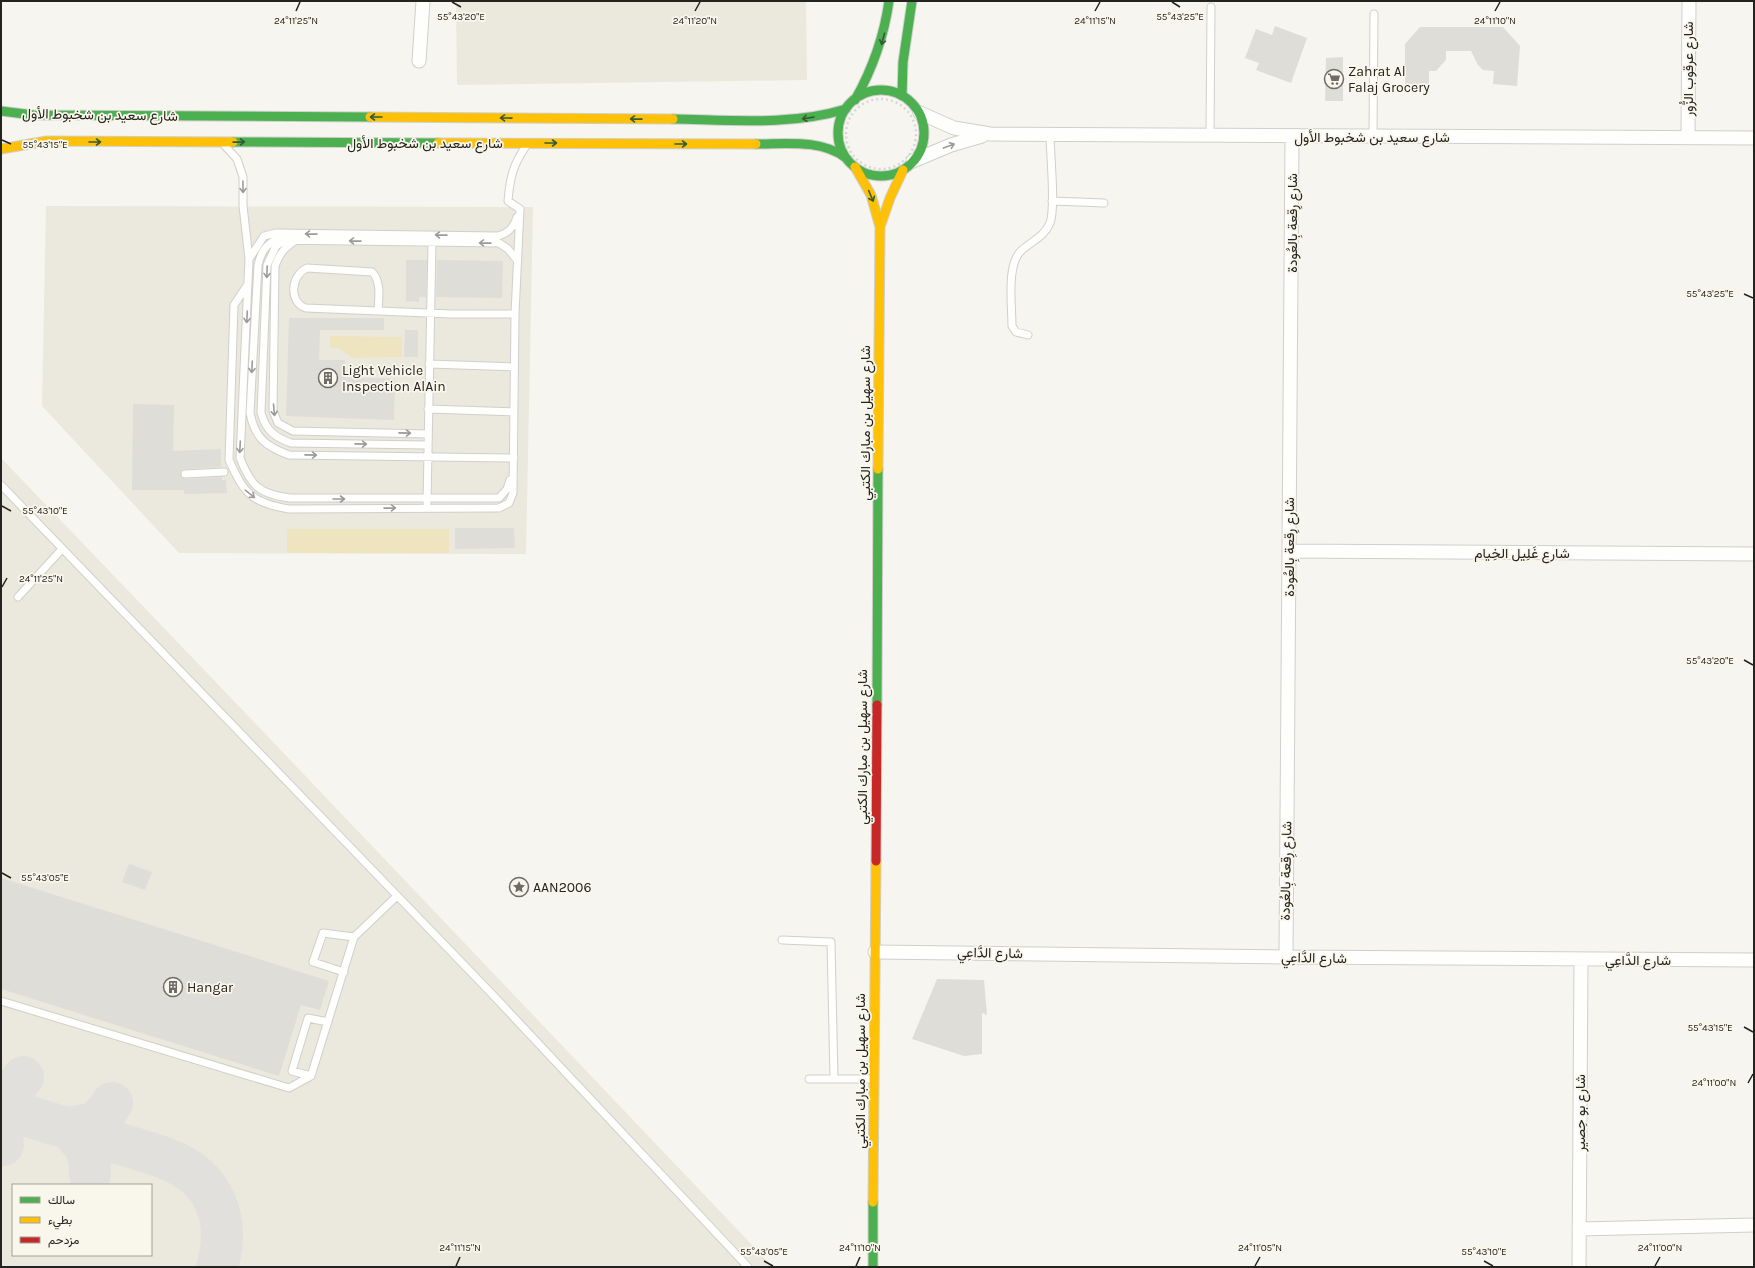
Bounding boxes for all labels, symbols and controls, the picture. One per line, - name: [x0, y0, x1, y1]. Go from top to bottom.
- text: 55°43'20"E: [437, 11, 485, 23]
- text: 55°43'25"E: [1156, 11, 1204, 23]
- text: 24°11'25"N: [274, 15, 318, 27]
- text: 24°11'20"N: [673, 15, 717, 27]
- text: 24°11'15"N: [1074, 15, 1116, 27]
- text: 24°11'10"N: [1474, 15, 1516, 27]
- street label: شارع عرقوب الزُّور: [1679, 22, 1699, 117]
- one-way arrow: [879, 33, 886, 46]
- place label: Zahrat Al Falaj Grocery: [1348, 63, 1430, 96]
- supermarket icon: Zahrat Al Falaj Grocery: [1323, 68, 1345, 90]
- street label: شارع سعيد بن شخبوط الأول: [22, 105, 178, 127]
- one-way arrow: [370, 113, 383, 121]
- one-way arrow: [500, 114, 513, 121]
- one-way arrow: [802, 114, 815, 122]
- one-way arrow: [630, 115, 643, 123]
- street label: شارع سعيد بن شخبوط الأول: [1294, 129, 1450, 148]
- street label: شارع سعيد بن شخبوط الأول: [347, 135, 503, 154]
- one-way arrow: [88, 138, 101, 146]
- one-way arrow: [232, 138, 245, 146]
- text: 55°43'15"E: [22, 139, 68, 151]
- one-way arrow: [544, 139, 557, 147]
- one-way arrow: [674, 140, 687, 148]
- one-way arrow: [943, 142, 956, 149]
- street label: شارع رِقعة بِالعُودة: [1284, 173, 1303, 273]
- one-way arrow: [239, 180, 247, 193]
- one-way arrow: [868, 189, 875, 201]
- one-way arrow: [305, 230, 318, 237]
- one-way arrow: [435, 231, 448, 239]
- one-way arrow: [349, 237, 362, 245]
- one-way arrow: [479, 239, 492, 247]
- one-way arrow: [263, 265, 270, 278]
- text: 55°43'25"E: [1686, 288, 1734, 300]
- one-way arrow: [243, 310, 250, 323]
- street label: شارع سهيل بن مبارك الكتبي: [857, 345, 877, 501]
- one-way arrow: [249, 360, 256, 373]
- place label: Light Vehicle Inspection AlAin: [342, 362, 446, 395]
- building icon: Light Vehicle Inspection AlAin: [317, 367, 339, 389]
- one-way arrow: [270, 403, 277, 416]
- one-way arrow: [398, 430, 411, 437]
- one-way arrow: [237, 440, 244, 453]
- one-way arrow: [354, 440, 367, 448]
- one-way arrow: [304, 451, 317, 459]
- one-way arrow: [245, 490, 255, 499]
- one-way arrow: [332, 495, 345, 503]
- street label: شارع رِقعة بِالعُودة: [1281, 497, 1300, 597]
- one-way arrow: [383, 504, 396, 512]
- text: 55°43'10"E: [22, 505, 68, 517]
- street label: شارع غَلِيل الخِيام: [1474, 545, 1570, 564]
- text: 24°11'25"N: [19, 573, 63, 585]
- text: 55°43'20"E: [1686, 655, 1734, 667]
- street label: شارع سهيل بن مبارك الكتبي: [854, 669, 874, 825]
- street label: شارع رِقعة بِالعُودة: [1277, 821, 1298, 921]
- text: 55°43'05"E: [21, 872, 69, 884]
- place icon: AAN2006: [508, 876, 530, 898]
- place label: AAN2006: [533, 879, 591, 896]
- street label: شارع الدَّاعِي: [957, 944, 1023, 965]
- street label: شارع الدَّاعِي: [1281, 949, 1347, 970]
- street label: شارع الدَّاعِي: [1605, 951, 1671, 972]
- building icon: Hangar: [162, 976, 184, 998]
- place label: Hangar: [187, 979, 234, 996]
- street label: شارع سهيل بن مبارك الكتبي: [852, 993, 872, 1149]
- text: 55°43'15"E: [1687, 1022, 1733, 1034]
- street label: شارع بو حِصير: [1572, 1074, 1591, 1153]
- text: 24°11'00"N: [1692, 1077, 1736, 1089]
- legend: [12, 1184, 152, 1256]
- text: سالك: [48, 1193, 75, 1207]
- text: بطيء: [48, 1213, 72, 1230]
- text: مزدحم: [48, 1233, 79, 1248]
- text: 24°11'15"N: [439, 1242, 481, 1254]
- text: 24°11'10"N: [839, 1242, 881, 1254]
- text: 24°11'05"N: [1238, 1242, 1282, 1254]
- text: 24°11'00"N: [1638, 1242, 1682, 1254]
- text: 55°43'05"E: [740, 1246, 788, 1258]
- text: 55°43'10"E: [1461, 1246, 1507, 1258]

